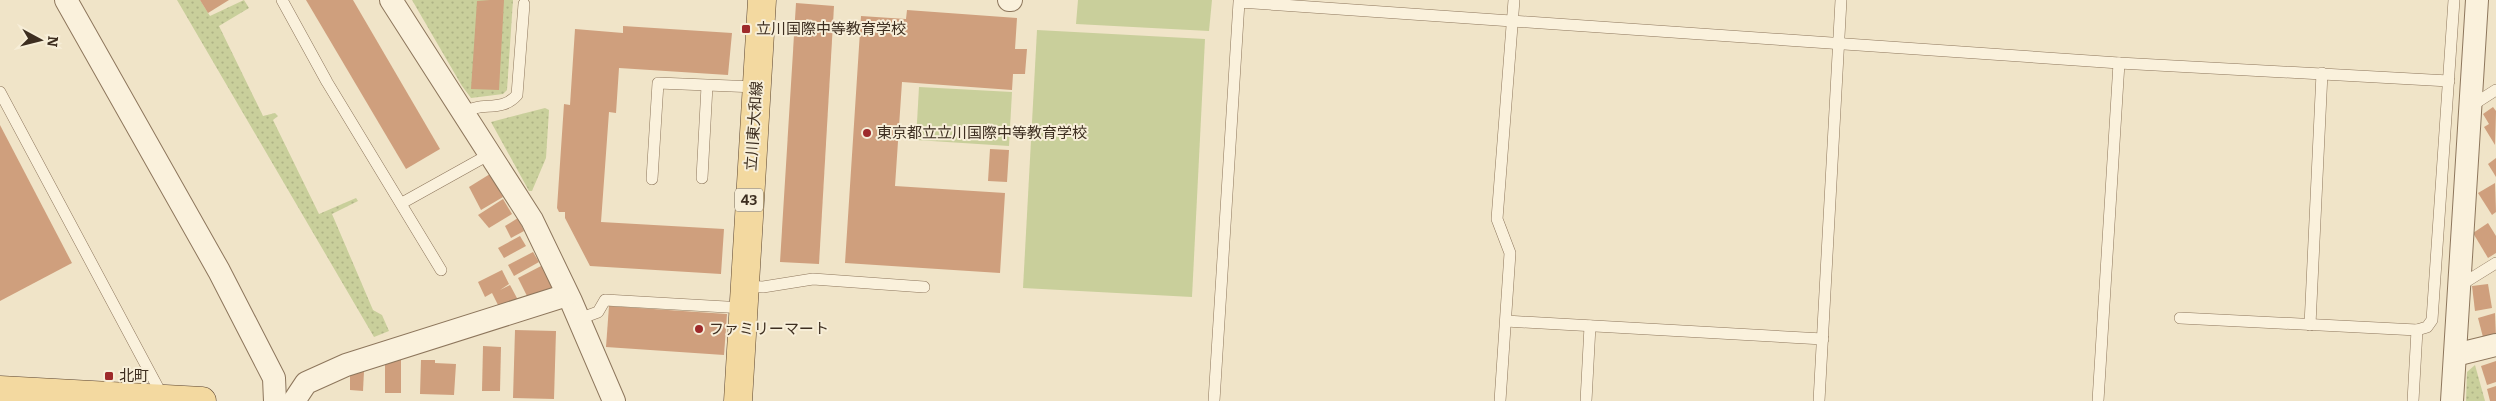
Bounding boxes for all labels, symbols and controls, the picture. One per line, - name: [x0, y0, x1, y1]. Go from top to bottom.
- north arrow: [15, 15, 65, 65]
- place label: 立川国際中等教育学校: [756, 20, 906, 38]
- marker: 立川国際中等教育学校: [740, 23, 752, 35]
- text: N: [43, 35, 62, 48]
- street label: 立川東大和線: [742, 80, 766, 172]
- place label: 東京都立立川国際中等教育学校: [877, 124, 1087, 142]
- marker: 東京都立立川国際中等教育学校: [861, 127, 873, 139]
- road number: 43: [735, 188, 763, 212]
- place label: ファミリーマート: [709, 320, 829, 338]
- marker: ファミリーマート: [693, 323, 705, 335]
- place label: 北町: [119, 367, 149, 385]
- marker: 北町: [103, 370, 115, 382]

